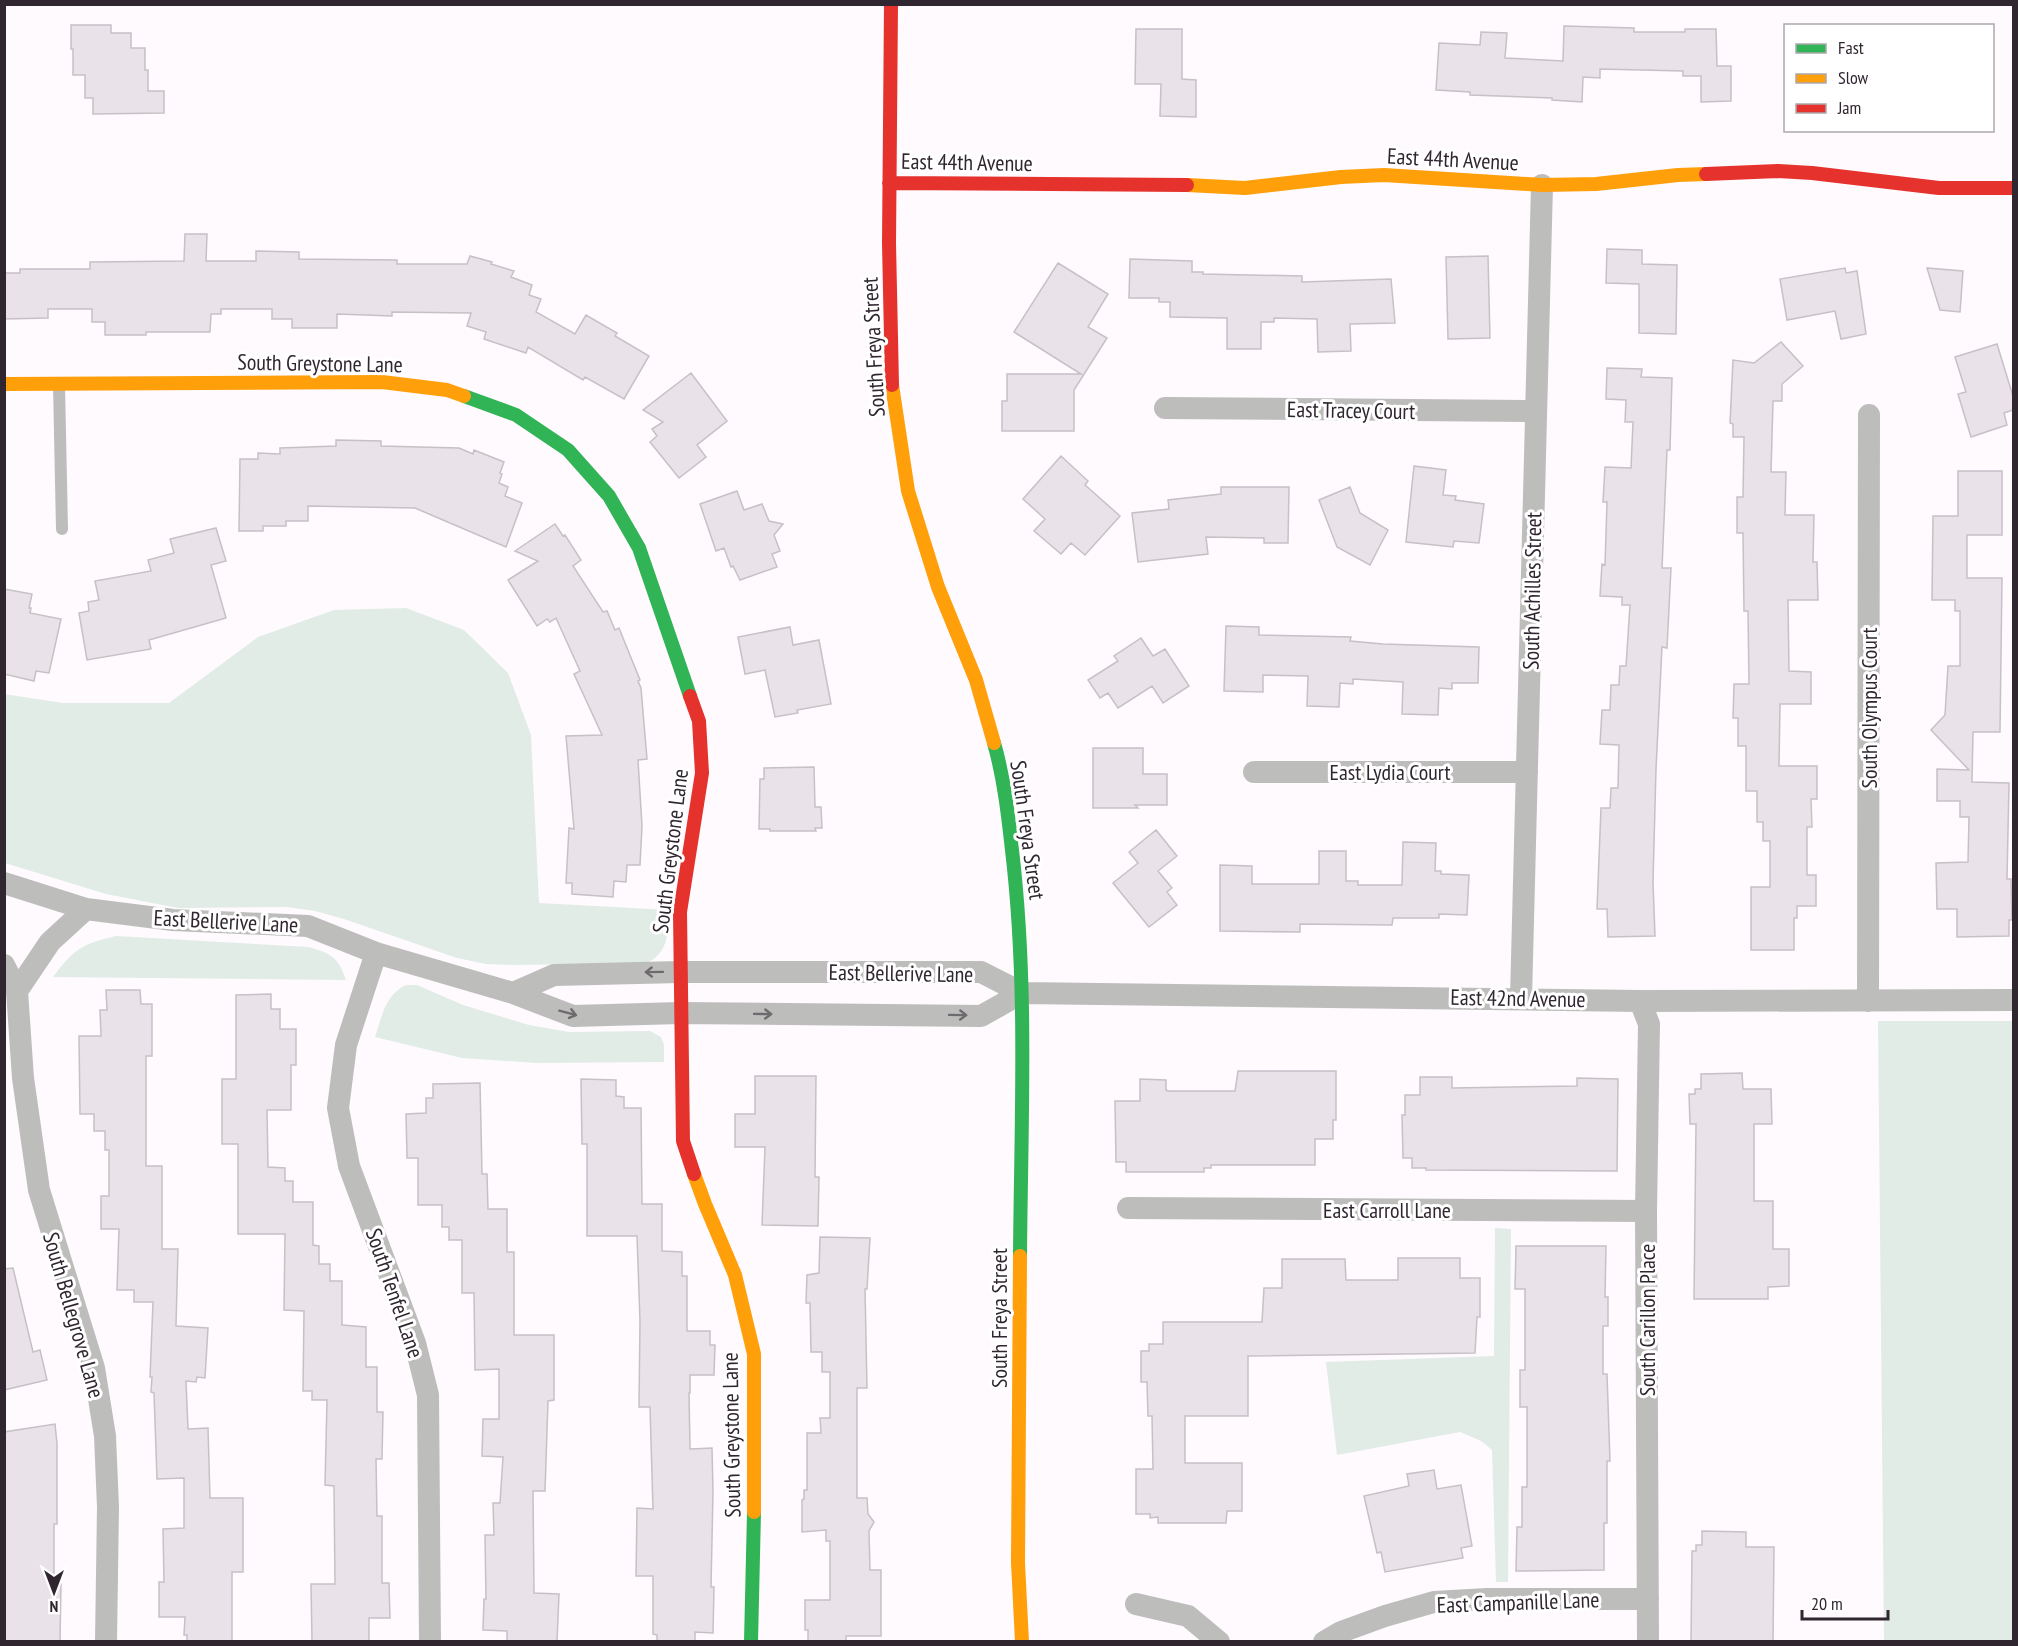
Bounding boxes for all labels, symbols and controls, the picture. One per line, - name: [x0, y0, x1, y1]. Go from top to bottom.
- legend: [1784, 24, 1994, 132]
- text: Fast: [1838, 36, 1864, 59]
- text: Slow: [1838, 66, 1869, 89]
- text: Jam: [1837, 96, 1861, 119]
- street label: East 44th Avenue: [1387, 142, 1519, 176]
- street label: East 44th Avenue: [901, 147, 1033, 177]
- street label: South Freya Street: [855, 276, 891, 418]
- street label: South Greystone Lane: [237, 348, 403, 378]
- street label: East Tracey Court: [1287, 395, 1415, 425]
- street label: South Achilles Street: [1517, 512, 1547, 670]
- street label: South Olympus Court: [1855, 628, 1883, 789]
- street label: East Lydia Court: [1330, 758, 1450, 786]
- street label: South Freya Street: [1004, 759, 1052, 901]
- street label: South Greystone Lane: [646, 767, 694, 935]
- street label: East Bellerive Lane: [153, 903, 299, 939]
- street label: East Bellerive Lane: [828, 958, 974, 988]
- one-way arrow: [644, 967, 664, 978]
- street label: East 42nd Avenue: [1450, 983, 1586, 1013]
- one-way arrow: [558, 1008, 577, 1019]
- one-way arrow: [752, 1008, 772, 1020]
- one-way arrow: [947, 1010, 967, 1021]
- street label: East Carroll Lane: [1323, 1196, 1451, 1224]
- street label: South Tenfel Lane: [360, 1224, 430, 1362]
- street label: South Bellegrove Lane: [37, 1229, 111, 1401]
- street label: South Carillon Place: [1633, 1244, 1661, 1396]
- street label: South Freya Street: [985, 1248, 1013, 1388]
- street label: South Greystone Lane: [716, 1352, 746, 1518]
- north arrow: [24, 1562, 84, 1622]
- scale bar: [1802, 1583, 1888, 1621]
- street label: East Campanille Lane: [1436, 1585, 1600, 1619]
- text: 20 m: [1811, 1592, 1843, 1615]
- text: N: [50, 1597, 58, 1617]

